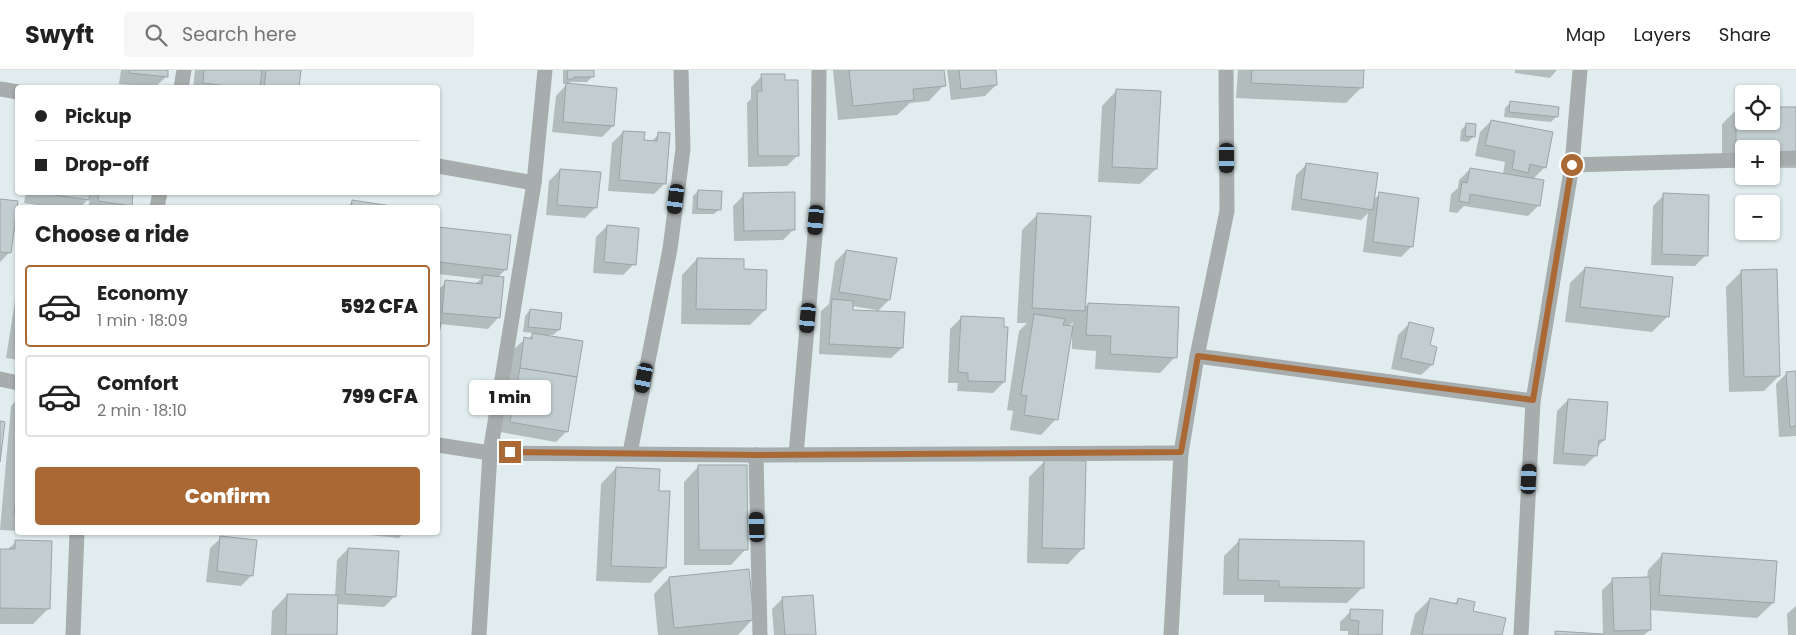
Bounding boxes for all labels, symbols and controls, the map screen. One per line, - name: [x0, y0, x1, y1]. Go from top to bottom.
- search box: [124, 12, 474, 57]
- text: Swyft: [25, 18, 94, 51]
- icon: search: [142, 21, 170, 49]
- text: Search here: [182, 21, 297, 48]
- text: Map: [1566, 22, 1606, 47]
- text: Layers: [1634, 22, 1691, 47]
- text: Share: [1719, 22, 1771, 47]
- map controls: [1735, 85, 1780, 240]
- button: locate: [1735, 85, 1780, 130]
- text: Pickup: [65, 103, 131, 130]
- button: +: [1735, 140, 1780, 185]
- car: [1219, 143, 1234, 173]
- text: Drop-off: [65, 151, 149, 178]
- route start: [1561, 154, 1583, 176]
- car: [666, 183, 685, 215]
- button: −: [1735, 195, 1780, 240]
- car: [807, 204, 824, 236]
- text: Choose a ride: [35, 219, 189, 250]
- text: Economy: [97, 280, 188, 307]
- icon: car: [37, 284, 82, 329]
- text: 592 CFA: [340, 293, 418, 320]
- car: [799, 302, 816, 334]
- text: 1 min · 18:09: [97, 309, 188, 332]
- car: [633, 362, 654, 394]
- text: Comfort: [97, 370, 179, 397]
- icon: car: [37, 374, 82, 419]
- callout: 1 min: [469, 380, 551, 414]
- text: 799 CFA: [342, 383, 418, 410]
- text: 1 min: [489, 386, 531, 409]
- text: 2 min · 18:10: [97, 399, 187, 422]
- route end: [499, 441, 521, 463]
- car: [1520, 464, 1537, 494]
- button: Confirm: [35, 467, 420, 525]
- car: [748, 512, 765, 542]

